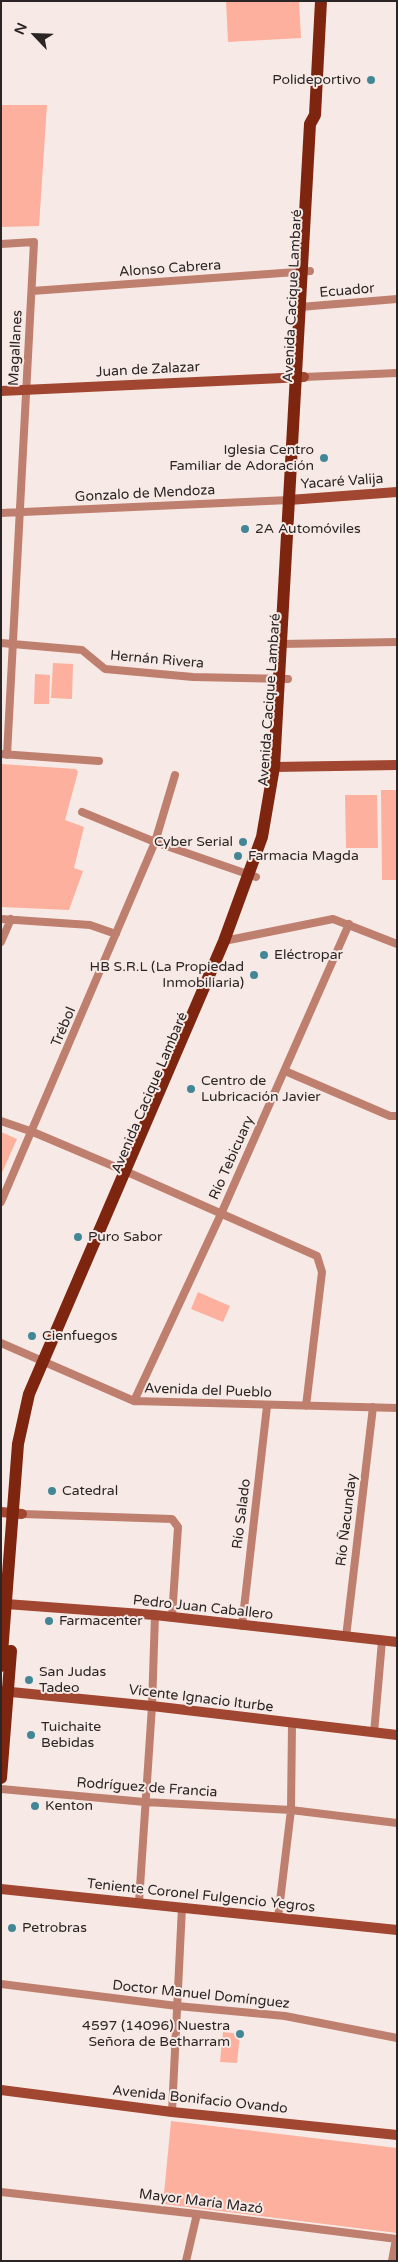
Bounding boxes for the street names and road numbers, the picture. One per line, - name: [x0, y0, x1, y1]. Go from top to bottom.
- street label: Avenida Cacique Lambaré: [280, 209, 306, 383]
- street label: Alonso Cabrera: [118, 257, 222, 281]
- street label: Ecuador: [319, 280, 375, 302]
- street label: Magallanes: [6, 310, 26, 386]
- street label: Juan de Zalazar: [96, 359, 200, 381]
- street label: Yacaré Valija: [300, 471, 384, 493]
- street label: Gonzalo de Mendoza: [74, 482, 216, 506]
- street label: Avenida Cacique Lambaré: [256, 613, 284, 787]
- street label: Hernán Rivera: [109, 648, 205, 672]
- street label: Trébol: [48, 1005, 80, 1049]
- street label: Avenida Cacique Lambaré: [108, 1010, 192, 1176]
- street label: Río Tebicuary: [206, 1113, 258, 1203]
- street label: Avenida del Pueblo: [144, 1380, 272, 1402]
- street label: Río Ñacunday: [333, 1473, 361, 1567]
- street label: Río Salado: [229, 1478, 255, 1550]
- street label: Pedro Juan Caballero: [132, 1592, 274, 1624]
- street label: Vicente Ignacio Iturbe: [128, 1682, 274, 1716]
- street label: Rodríguez de Francia: [76, 1775, 218, 1801]
- street label: Teniente Coronel Fulgencio Yegros: [86, 1876, 316, 1916]
- street label: Doctor Manuel Domínguez: [111, 1977, 291, 2013]
- street label: Avenida Bonifacio Ovando: [111, 2082, 289, 2118]
- street label: Mayor María Mazó: [138, 2186, 264, 2218]

